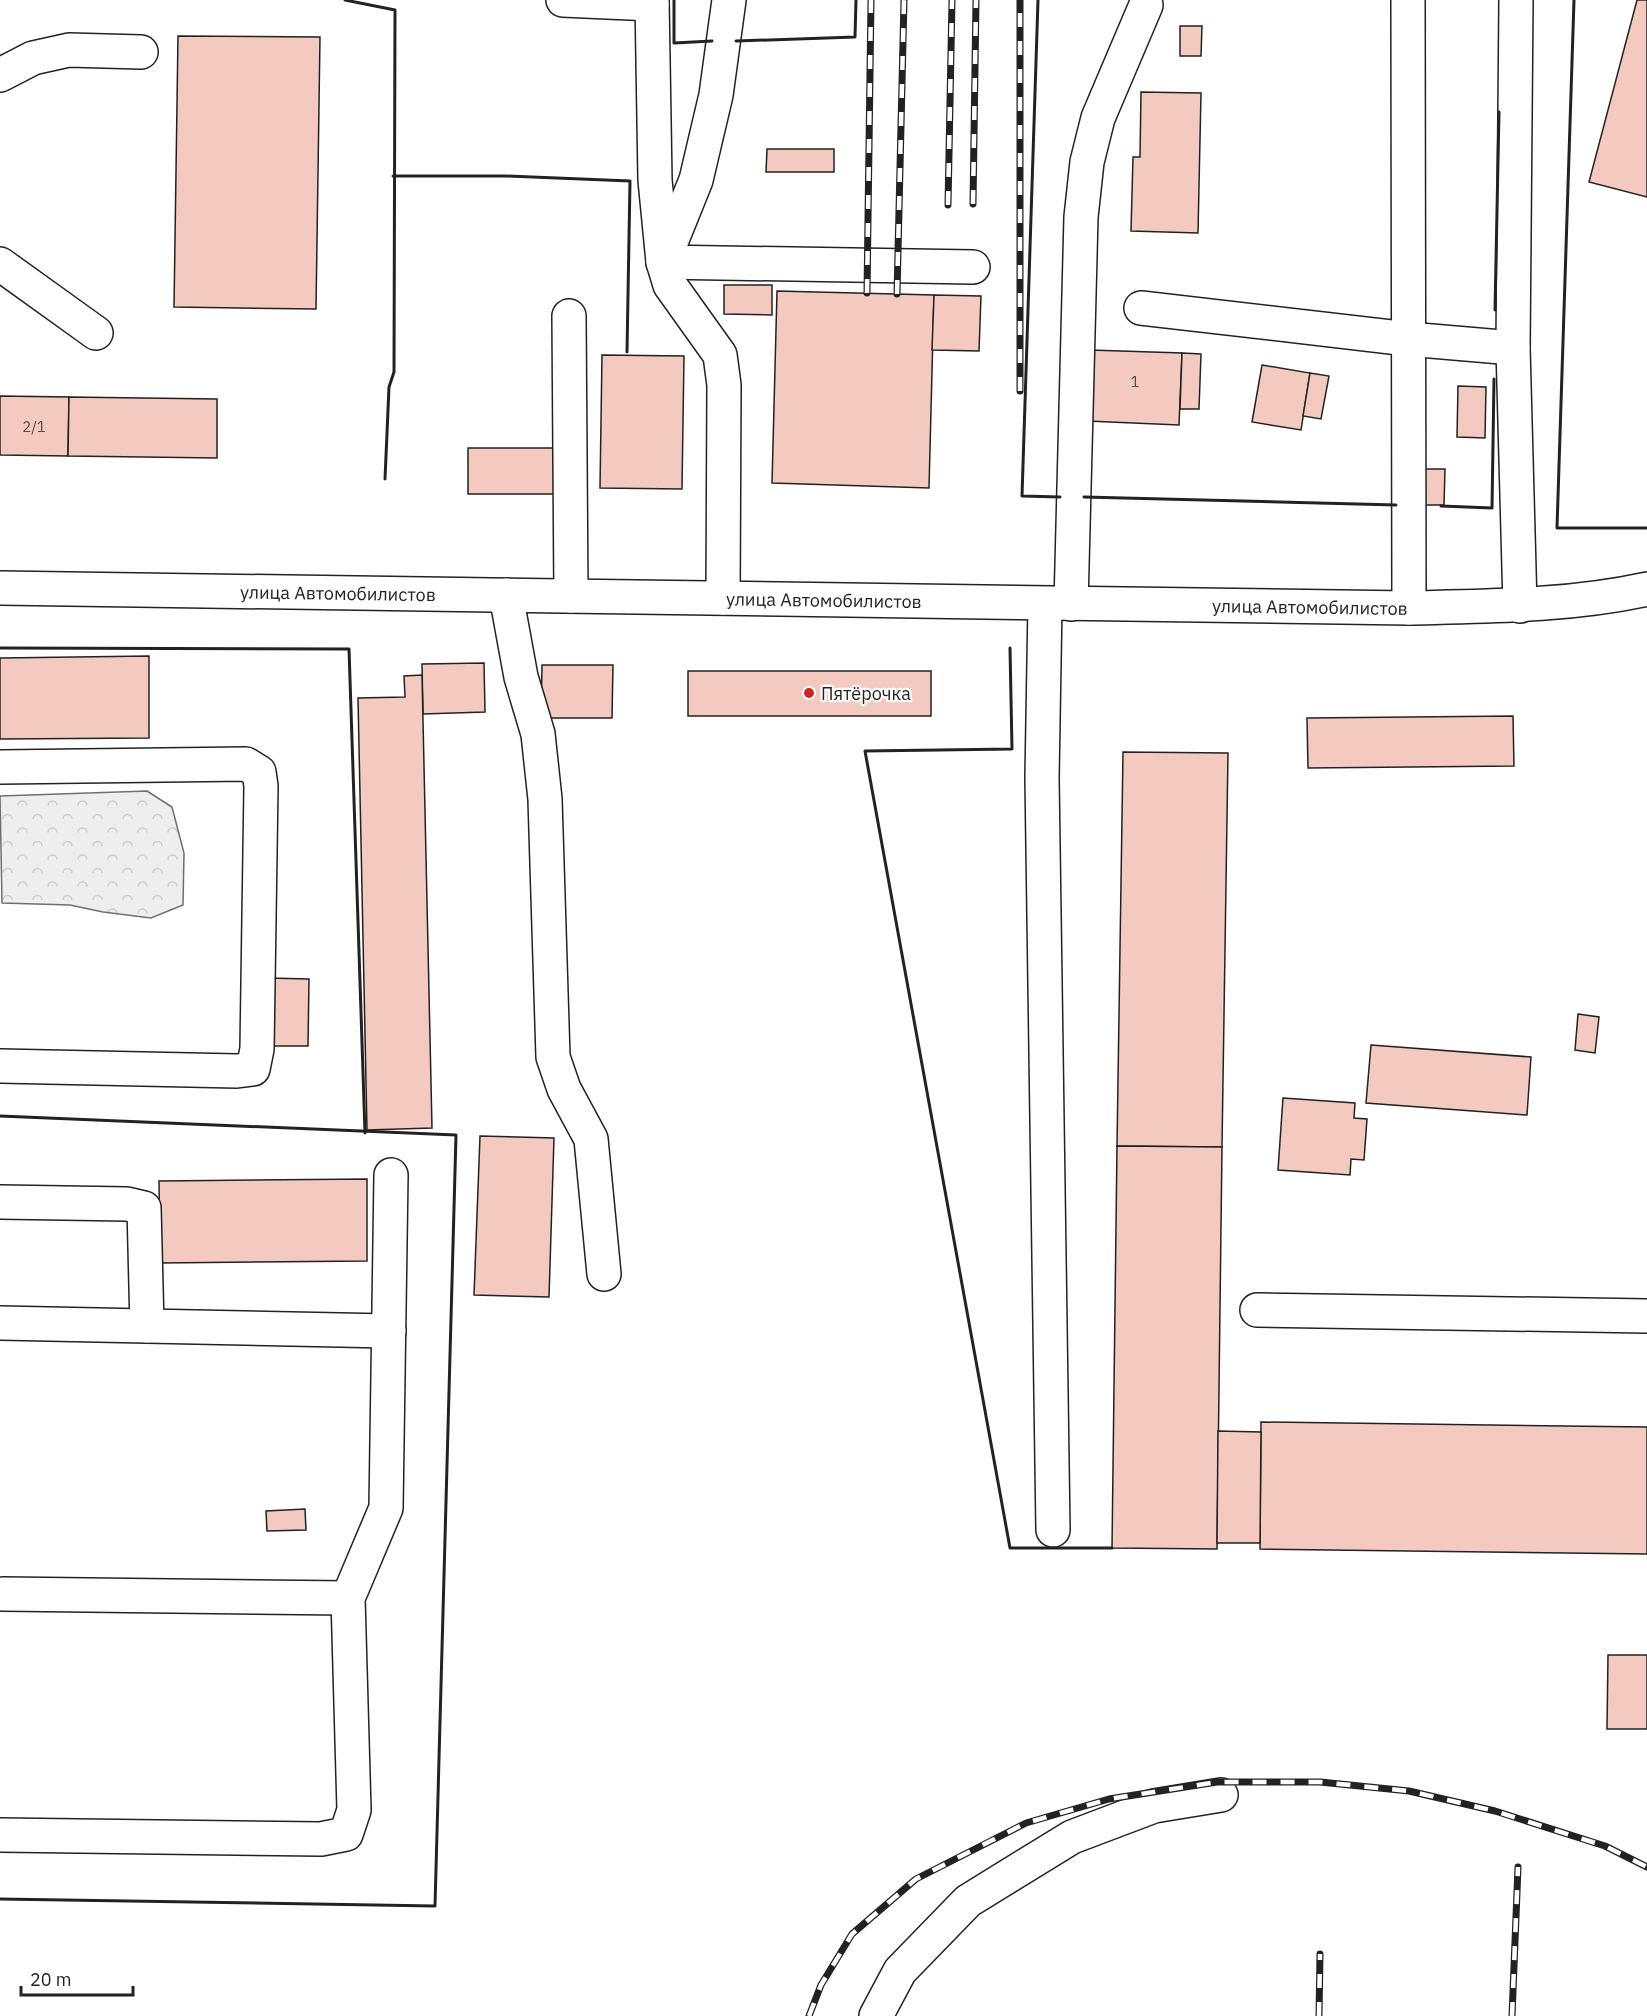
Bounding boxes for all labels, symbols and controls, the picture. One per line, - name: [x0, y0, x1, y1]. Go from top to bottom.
- house number: 1: [1130, 372, 1140, 391]
- house number: 2/1: [22, 417, 46, 436]
- street label: улица Автомобилистов: [240, 580, 436, 606]
- street label: улица Автомобилистов: [726, 587, 922, 613]
- street label: улица Автомобилистов: [1212, 594, 1408, 619]
- place label: Пятёрочка: [821, 682, 911, 705]
- marker: Пятёрочка: [802, 686, 816, 700]
- scale bar: [21, 1959, 134, 1997]
- text: 20 m: [30, 1968, 72, 1991]

